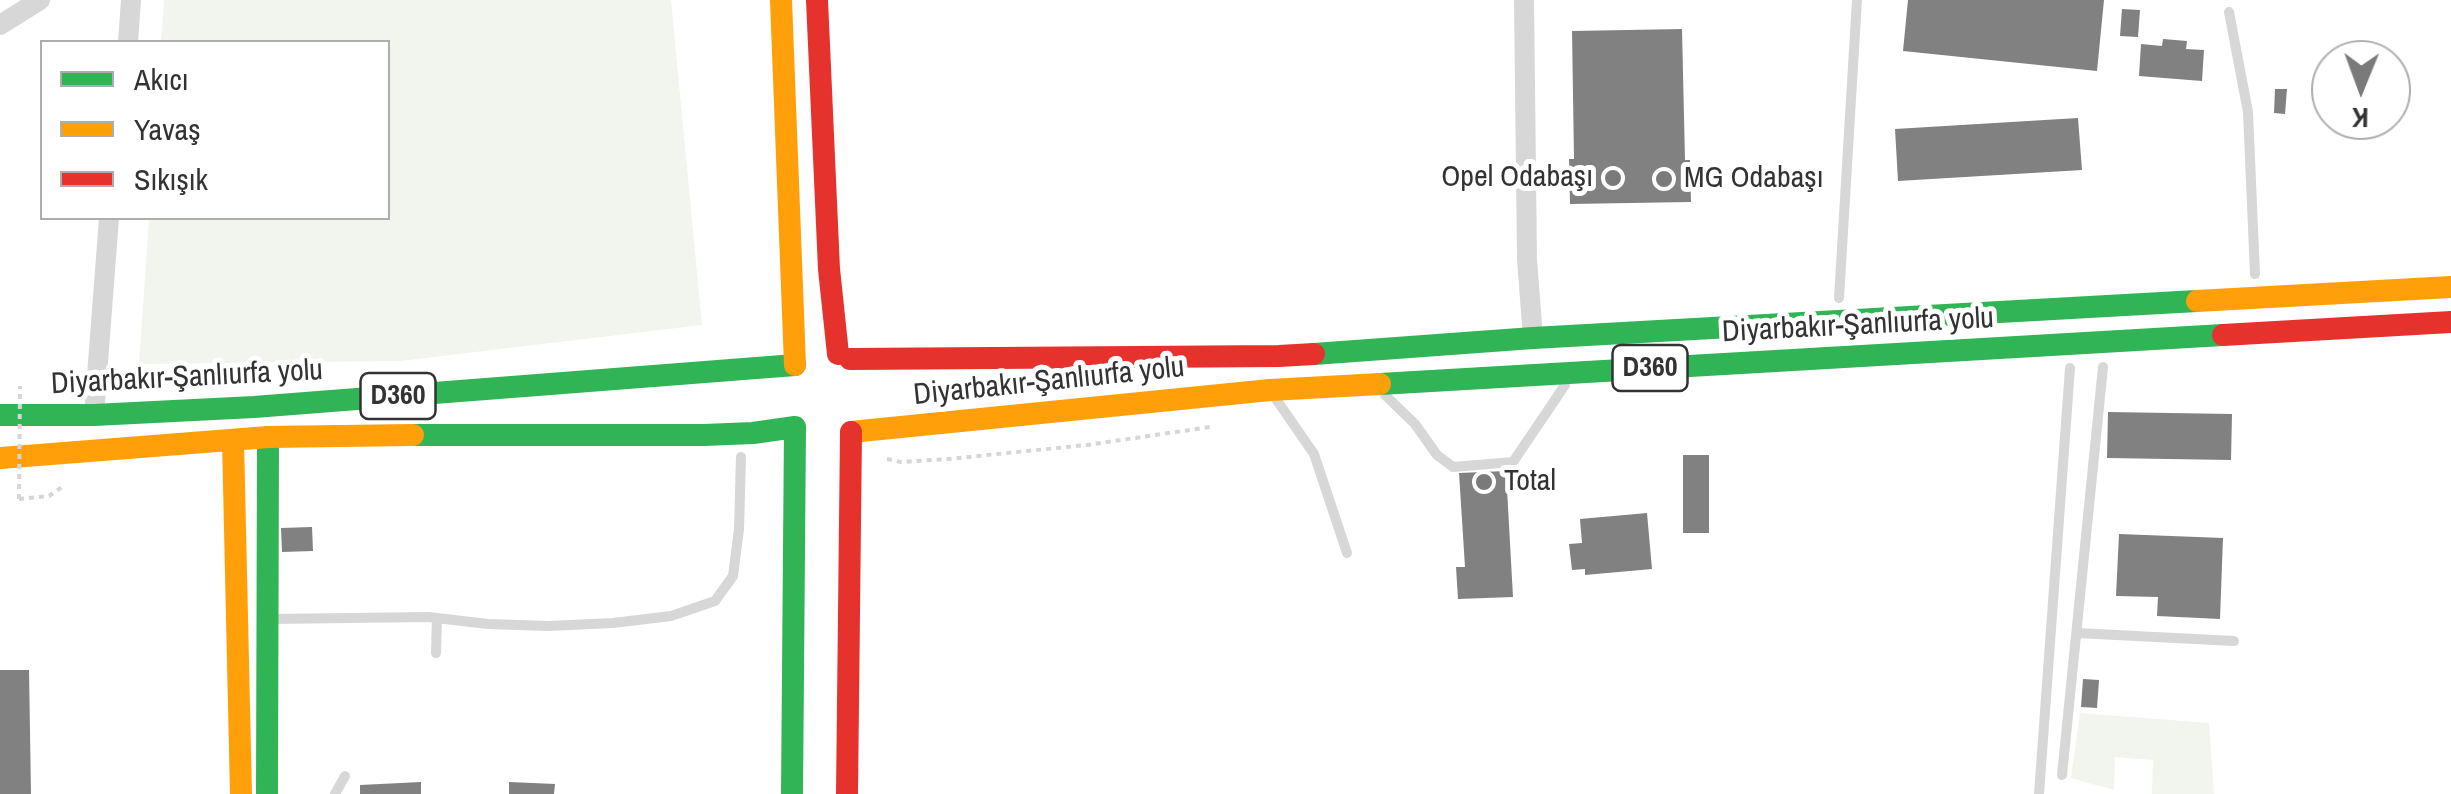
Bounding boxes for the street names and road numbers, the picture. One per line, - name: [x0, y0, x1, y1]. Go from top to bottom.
- street label: Diyarbakır-Şanlıurfa yolu: [1721, 301, 1995, 351]
- road number: D360: [1612, 345, 1688, 391]
- street label: Diyarbakır-Şanlıurfa yolu: [912, 350, 1186, 414]
- street label: Diyarbakır-Şanlıurfa yolu: [50, 353, 324, 403]
- road number: D360: [360, 373, 436, 419]

